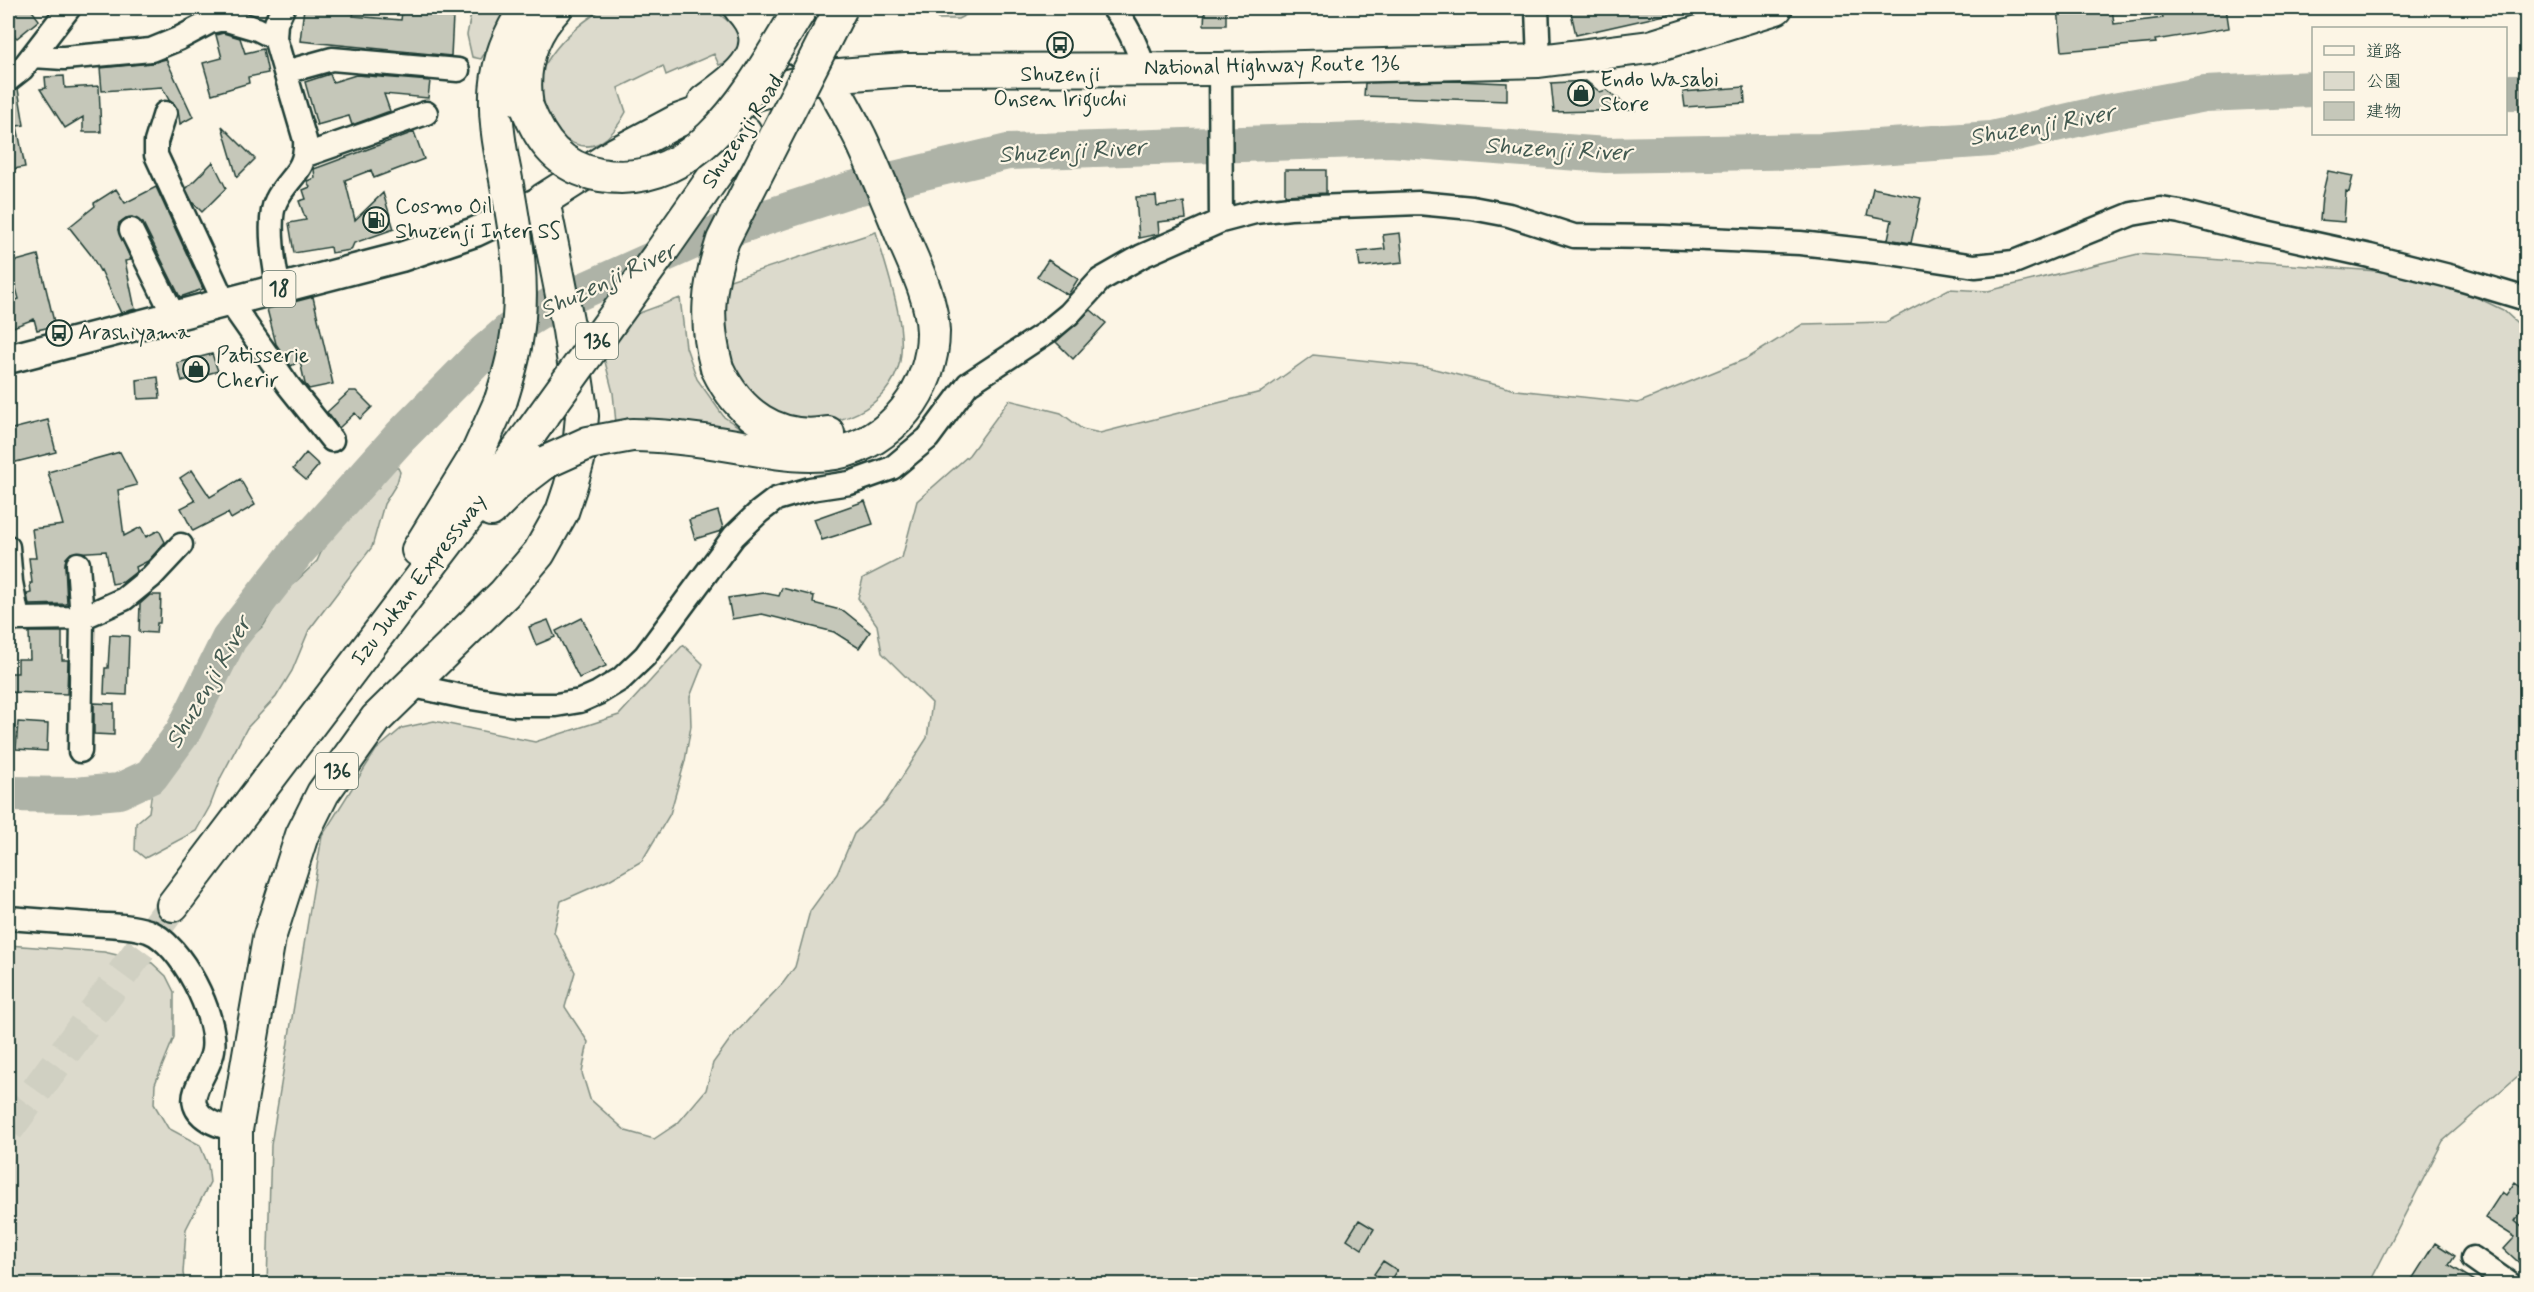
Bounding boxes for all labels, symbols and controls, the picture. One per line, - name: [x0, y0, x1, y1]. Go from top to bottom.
- legend: [2312, 27, 2507, 135]
- bus stop icon: Shuzenji Onsen Iriguchi: [1045, 30, 1075, 60]
- text: 道路: [2366, 40, 2402, 64]
- street label: National Highway Route 136: [1144, 50, 1400, 83]
- place label: Shuzenji Onsen Iriguchi: [993, 61, 1127, 117]
- place label: Endo Wasabi Store: [1600, 66, 1719, 119]
- street label: Shuzenji Road: [696, 70, 791, 195]
- text: 公園: [2366, 70, 2402, 94]
- shop icon: Endo Wasabi Store: [1566, 78, 1596, 108]
- water label: Shuzenji River: [1967, 97, 2120, 154]
- text: 建物: [2366, 100, 2402, 124]
- water label: Shuzenji River: [1484, 131, 1635, 169]
- water label: Shuzenji River: [998, 133, 1149, 171]
- place label: Cosmo Oil Shuzenji Inter SS: [395, 193, 561, 247]
- fuel station icon: Cosmo Oil Shuzenji Inter SS: [361, 205, 391, 235]
- water label: Shuzenji River: [535, 235, 684, 326]
- road number: 18: [262, 271, 296, 307]
- bus stop icon: Arashiyama: [44, 318, 74, 348]
- place label: Arashiyama: [78, 319, 191, 347]
- road number: 136: [576, 323, 618, 359]
- place label: Patisserie Cherir: [216, 342, 309, 395]
- shop icon: Patisserie Cherir: [181, 354, 211, 384]
- street label: Izu Jukan Expressway: [345, 488, 493, 672]
- water label: Shuzenji River: [159, 609, 261, 754]
- road number: 136: [316, 753, 358, 789]

